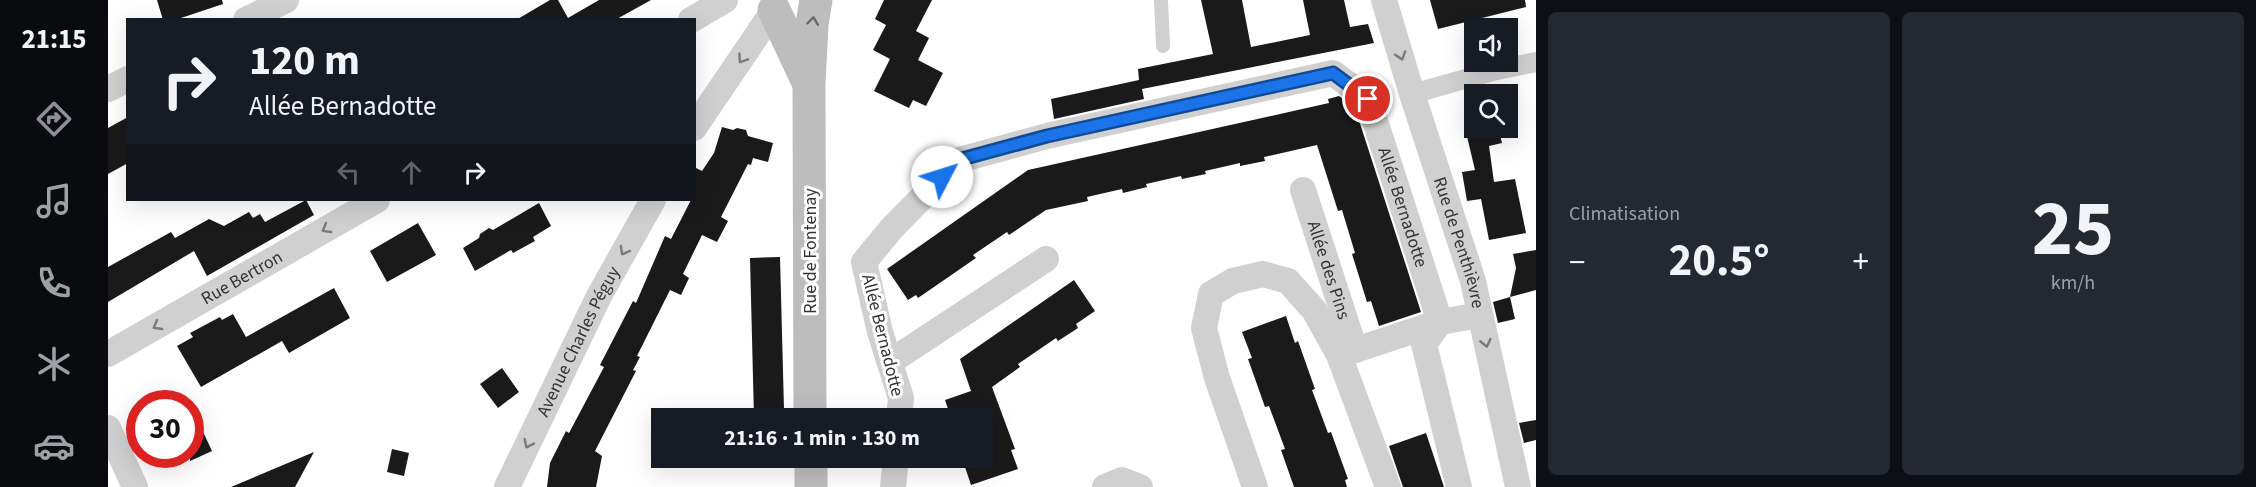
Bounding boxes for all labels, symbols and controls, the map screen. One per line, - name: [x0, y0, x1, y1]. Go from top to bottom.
- one-way arrow: [806, 16, 819, 26]
- map controls: [1464, 18, 1518, 138]
- button: sound: [1464, 18, 1518, 72]
- text: 21:15: [21, 20, 87, 59]
- text: 120 m: [249, 31, 360, 91]
- icon: right: [150, 42, 228, 120]
- one-way arrow: [1394, 50, 1406, 61]
- one-way arrow: [738, 52, 749, 63]
- pin: [1342, 73, 1393, 124]
- icon: arrive: [1351, 82, 1384, 115]
- button: search: [1464, 84, 1518, 138]
- text: Allée Bernadotte: [249, 87, 437, 126]
- icon: directions: [33, 98, 75, 140]
- street label: Allée Bernadotte: [1371, 144, 1434, 271]
- position arrow: [910, 145, 974, 209]
- icon: left: [332, 156, 365, 189]
- icon: ahead: [395, 156, 428, 189]
- icon: right: [458, 156, 491, 189]
- street label: Rue de Penthièvre: [1427, 174, 1491, 311]
- text: 25: [2032, 174, 2114, 285]
- icon: music: [33, 180, 75, 222]
- street label: Rue de Fontenay: [798, 188, 823, 314]
- text: Climatisation: [1569, 200, 1680, 228]
- street label: Allée des Pins: [1301, 217, 1356, 323]
- one-way arrow: [322, 221, 332, 233]
- text: 20.5°: [1668, 229, 1770, 293]
- text: −: [1569, 239, 1585, 286]
- text: +: [1853, 239, 1869, 286]
- one-way arrow: [620, 244, 631, 255]
- street label: Rue Bertron: [197, 245, 287, 311]
- street label: Avenue Charles Péguy: [531, 261, 627, 421]
- icon: phone: [33, 262, 75, 304]
- text: km/h: [2051, 269, 2095, 297]
- street label: Allée Bernadotte: [855, 271, 910, 399]
- one-way arrow: [153, 318, 163, 330]
- one-way arrow: [1479, 338, 1492, 348]
- icon: climate: [33, 343, 75, 385]
- speed limit sign: 30: [126, 390, 204, 468]
- text: 21:16 · 1 min · 130 m: [724, 422, 920, 454]
- icon: car: [33, 425, 75, 467]
- one-way arrow: [524, 438, 536, 449]

